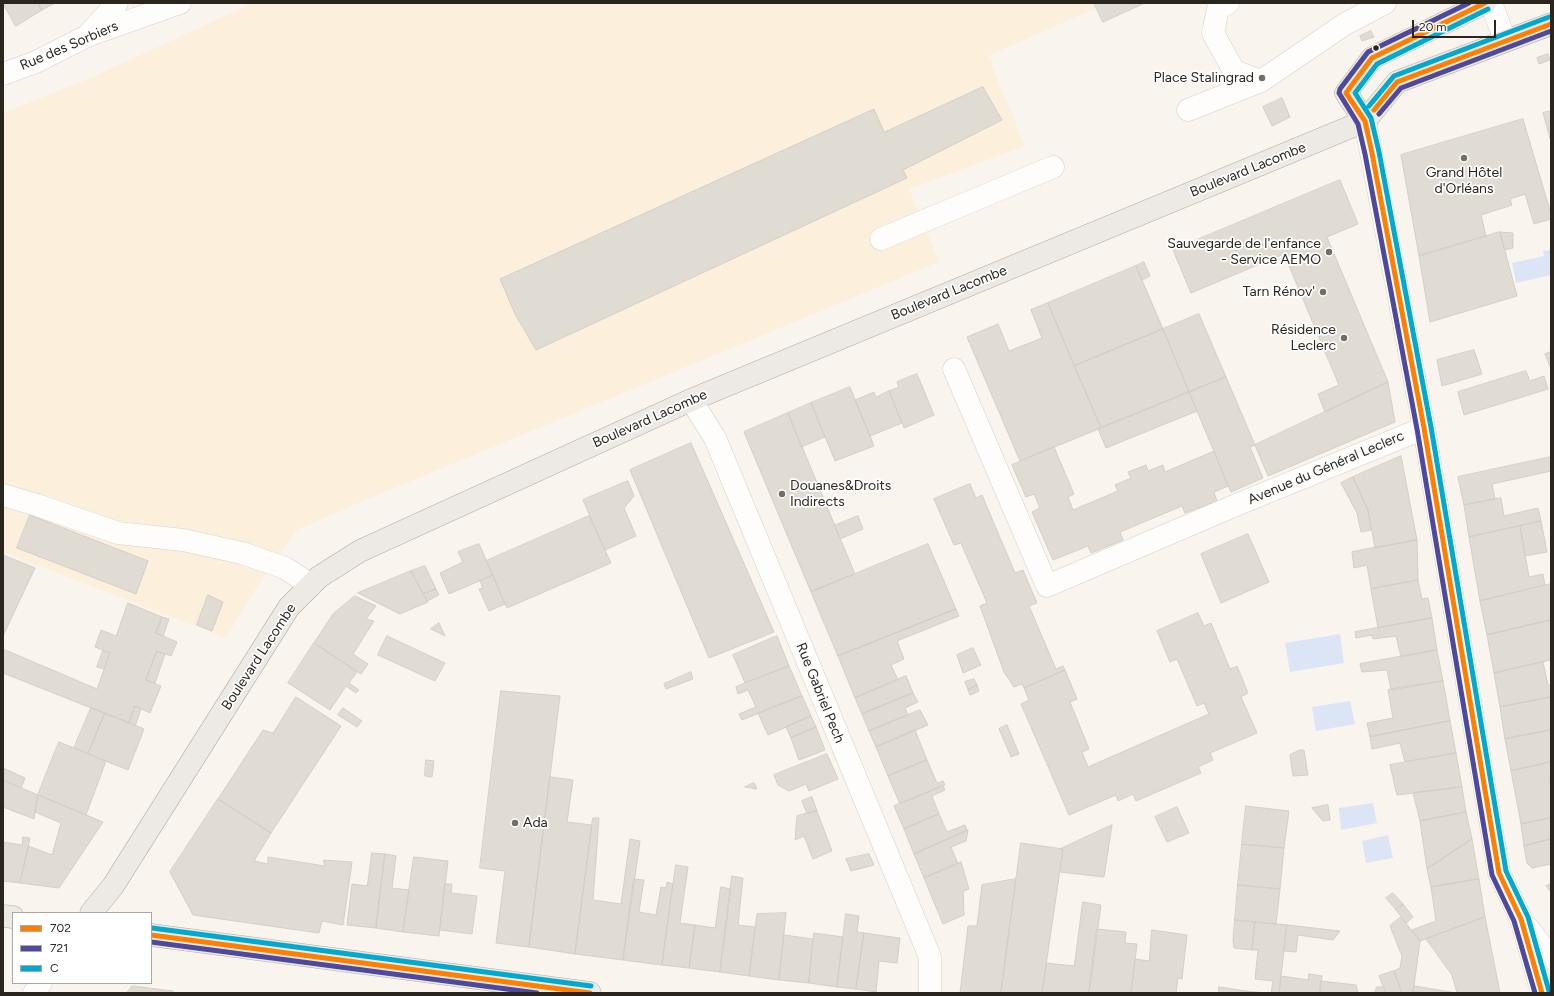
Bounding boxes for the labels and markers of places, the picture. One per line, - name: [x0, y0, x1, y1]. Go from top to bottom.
- unlabelled marker: [1371, 43, 1381, 53]
- place label: Place Stalingrad: [1154, 70, 1254, 86]
- marker: Place Stalingrad: [1257, 73, 1267, 83]
- marker: Grand Hôtel d'Orléans: [1459, 153, 1469, 163]
- place label: Grand Hôtel d'Orléans: [1426, 165, 1502, 198]
- place label: Sauvegarde de l'enfance - Service AEMO: [1167, 236, 1321, 268]
- marker: Sauvegarde de l'enfance - Service AEMO: [1324, 247, 1334, 257]
- place label: Tarn Rénov': [1243, 284, 1315, 300]
- marker: Tarn Rénov': [1318, 287, 1328, 297]
- place label: Résidence Leclerc: [1271, 322, 1336, 354]
- marker: Résidence Leclerc: [1339, 333, 1349, 343]
- place label: Douanes&Droits Indirects: [790, 478, 891, 510]
- marker: Douanes&Droits Indirects: [777, 489, 787, 499]
- place label: Ada: [523, 815, 548, 831]
- marker: Ada: [510, 818, 520, 828]

